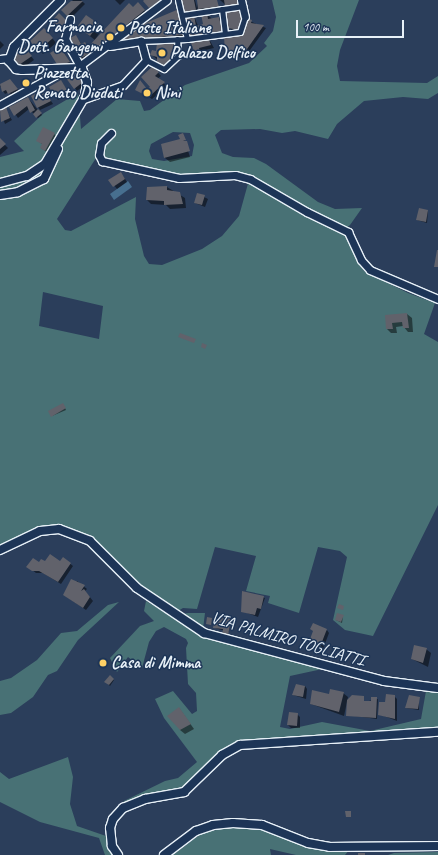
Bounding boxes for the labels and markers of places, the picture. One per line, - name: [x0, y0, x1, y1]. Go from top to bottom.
- place label: Farmacia Dott. Gangemi: [18, 17, 102, 57]
- place label: Poste Italiane: [129, 18, 211, 38]
- marker: Poste Italiane: [116, 23, 126, 33]
- marker: Farmacia Dott. Gangemi: [105, 32, 115, 42]
- place label: Palazzo Delfico: [170, 43, 255, 63]
- marker: Palazzo Delfico: [157, 48, 167, 58]
- place label: Piazzetta Renato Diodati: [34, 63, 122, 103]
- marker: Piazzetta Renato Diodati: [21, 78, 31, 88]
- place label: Ninì: [155, 83, 180, 103]
- marker: Ninì: [142, 88, 152, 98]
- place label: Casa di Mimma: [111, 653, 201, 673]
- marker: Casa di Mimma: [98, 658, 108, 668]

